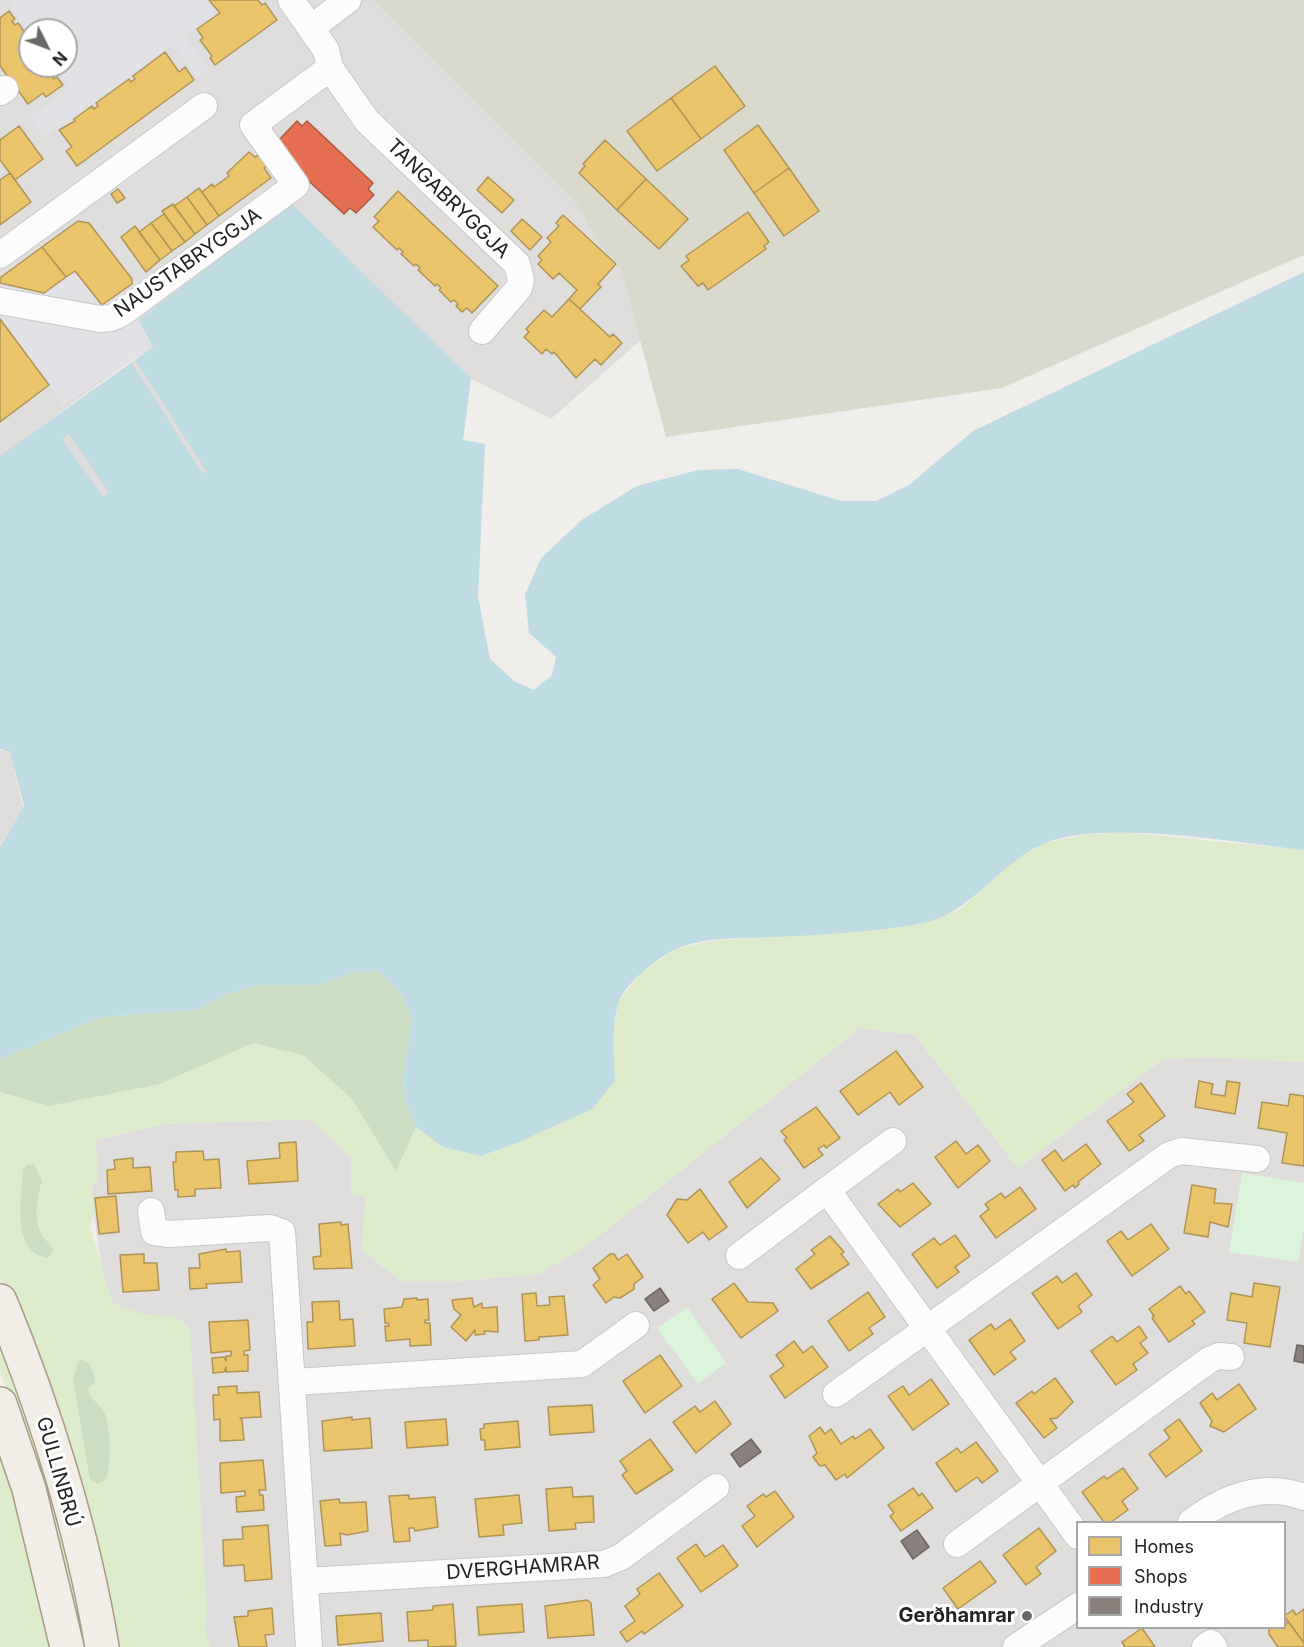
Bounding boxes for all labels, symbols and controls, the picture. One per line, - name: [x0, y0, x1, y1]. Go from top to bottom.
- north arrow: [18, 18, 78, 78]
- text: N: [48, 47, 71, 70]
- street label: TANGABRYGGJA: [382, 134, 514, 264]
- street label: NAUSTABRYGGJA: [110, 203, 266, 323]
- street label: GULLINBRÚ: [31, 1414, 85, 1530]
- legend: [1076, 1521, 1286, 1629]
- text: Homes: [1134, 1536, 1194, 1557]
- street label: DVERGHAMRAR: [446, 1551, 600, 1585]
- text: Shops: [1134, 1566, 1188, 1587]
- text: Industry: [1134, 1596, 1204, 1617]
- place label: Gerðhamrar: [898, 1604, 1015, 1628]
- marker: Gerðhamrar: [1020, 1609, 1034, 1623]

